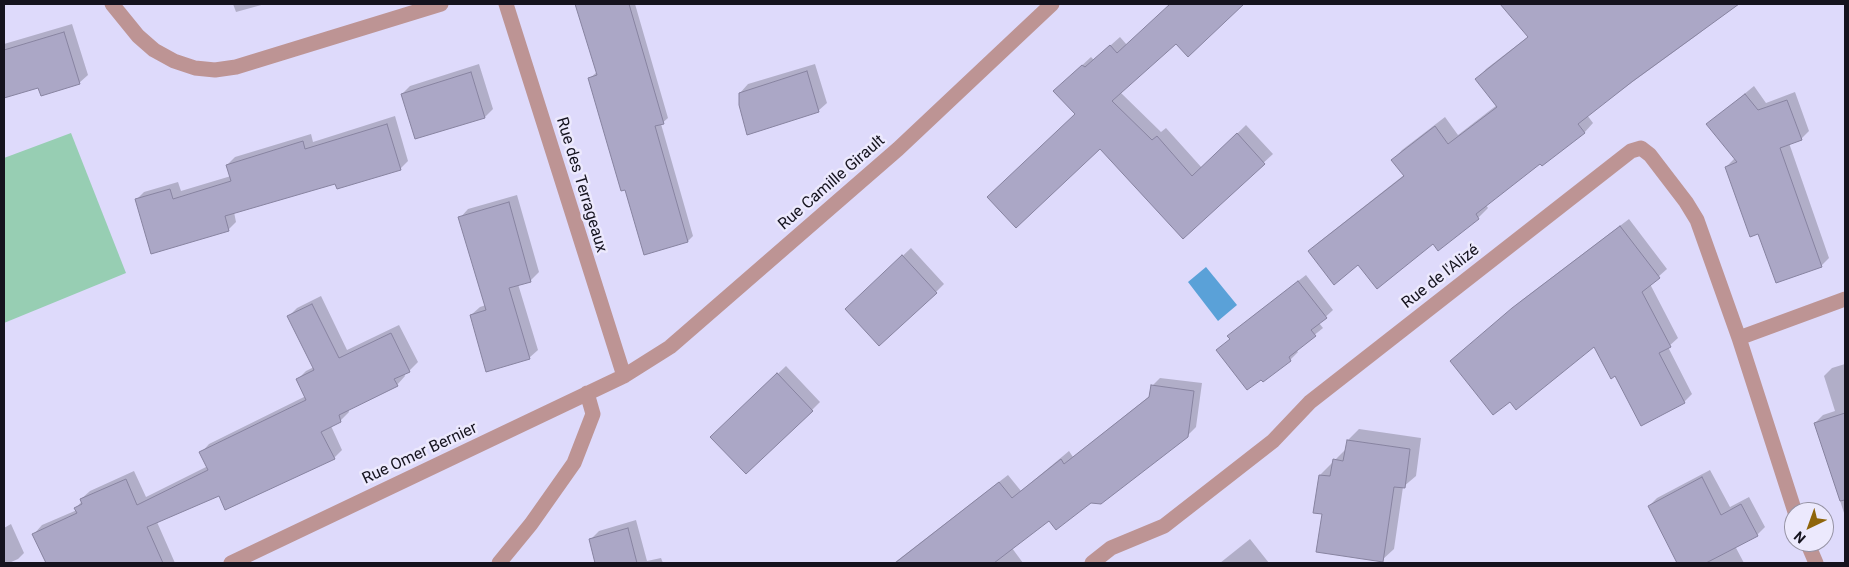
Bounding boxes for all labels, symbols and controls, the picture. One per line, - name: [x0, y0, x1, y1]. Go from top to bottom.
- street label: Rue des Terrageaux: [551, 115, 611, 255]
- street label: Rue Camille Girault: [775, 131, 889, 235]
- street label: Rue de l'Alizé: [1398, 241, 1484, 313]
- street label: Rue Omer Bernier: [360, 419, 480, 489]
- north arrow: [1784, 502, 1834, 552]
- text: N: [1791, 528, 1809, 547]

